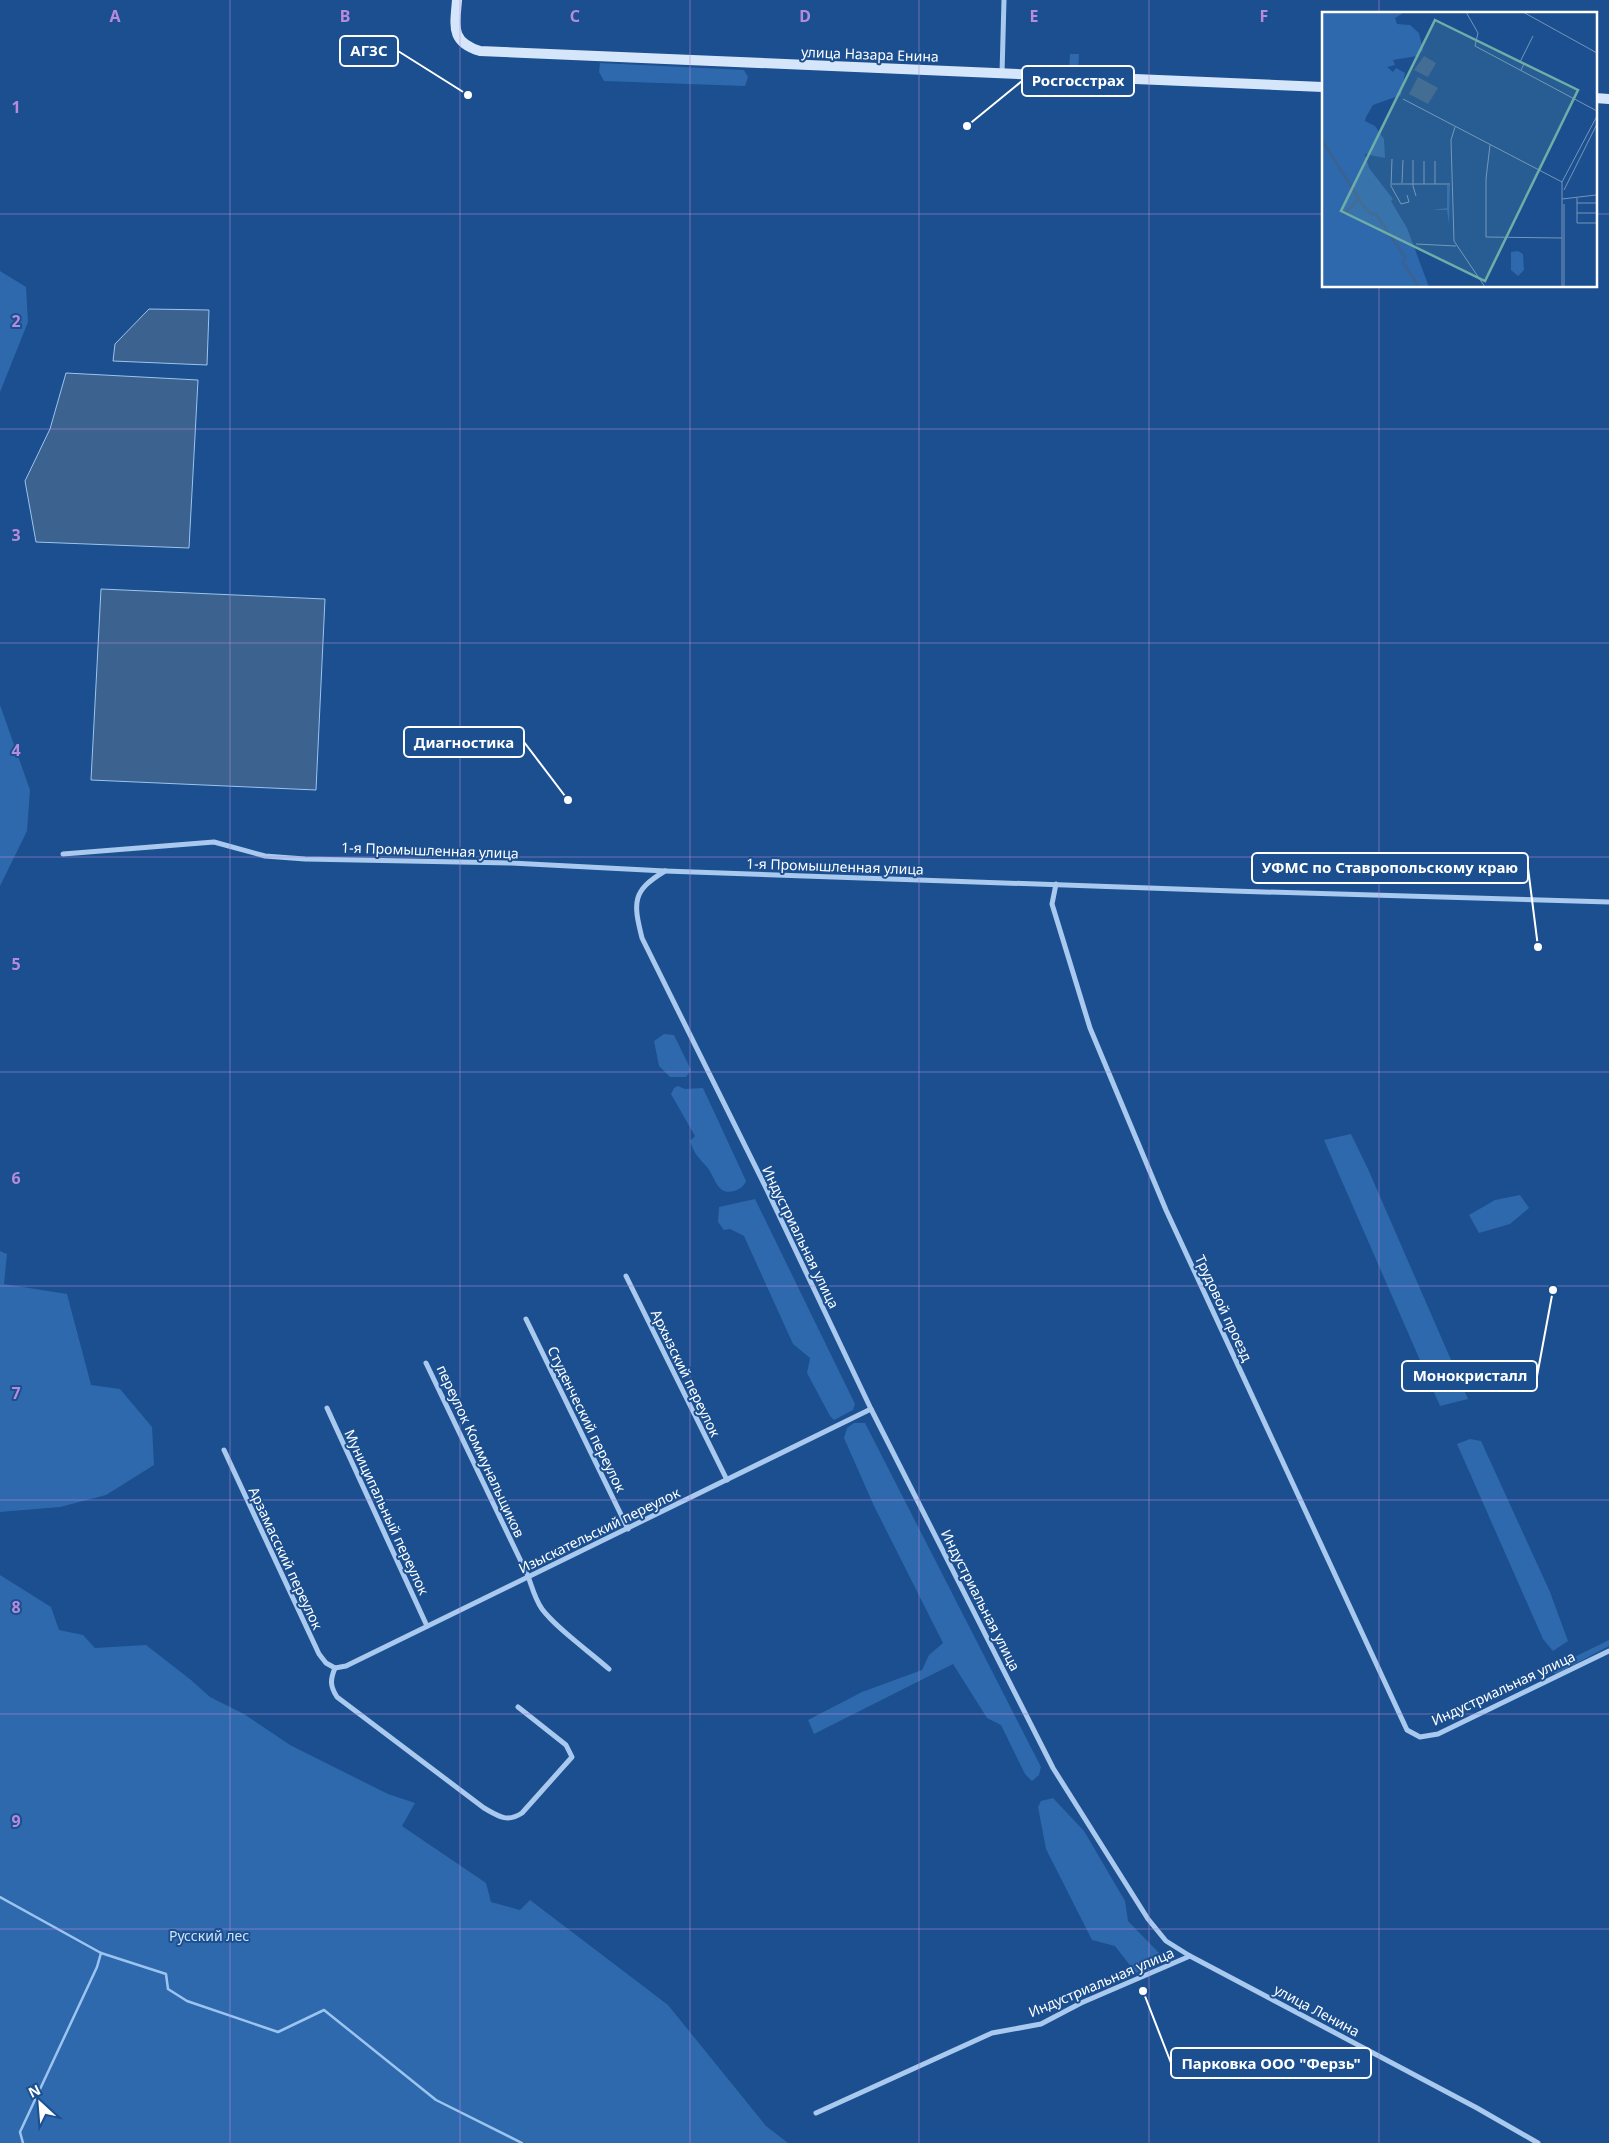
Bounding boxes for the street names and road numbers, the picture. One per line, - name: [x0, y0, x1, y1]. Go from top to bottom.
- street label: улица Назара Енина: [801, 42, 939, 66]
- street label: 1-я Промышленная улица: [341, 837, 519, 863]
- street label: 1-я Промышленная улица: [746, 853, 924, 879]
- street label: Индустриальная улица: [758, 1163, 844, 1311]
- street label: Трудовой проезд: [1191, 1252, 1257, 1365]
- street label: Архызский переулок: [647, 1306, 725, 1440]
- street label: Студенческий переулок: [543, 1343, 631, 1496]
- street label: переулок Коммунальщиков: [433, 1362, 529, 1540]
- street label: Муниципальный переулок: [340, 1426, 434, 1598]
- street label: Изыскательский переулок: [515, 1482, 683, 1577]
- street label: Арзамасский переулок: [245, 1484, 328, 1633]
- street label: Индустриальная улица: [937, 1526, 1025, 1674]
- street label: Индустриальная улица: [1428, 1646, 1578, 1730]
- street label: Индустриальная улица: [1025, 1943, 1177, 2021]
- street label: улица Ленина: [1271, 1979, 1363, 2041]

